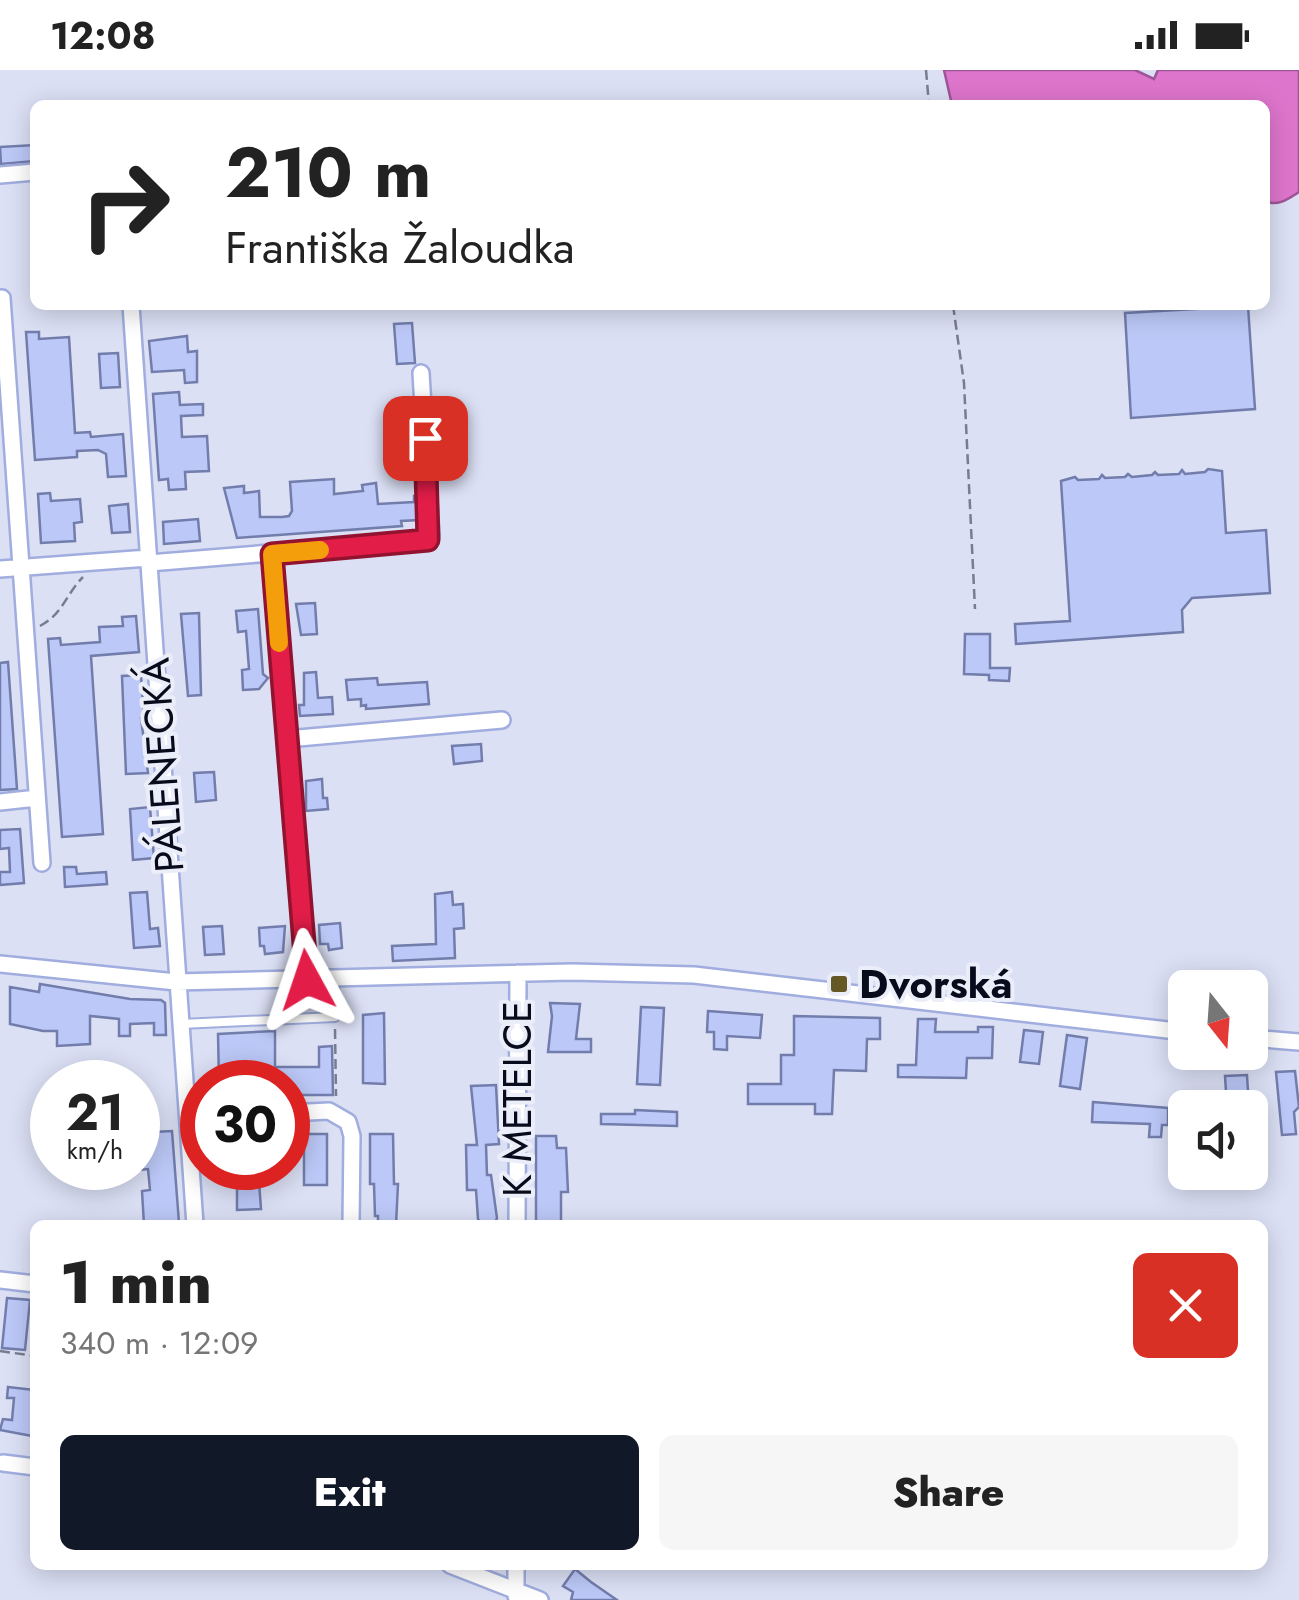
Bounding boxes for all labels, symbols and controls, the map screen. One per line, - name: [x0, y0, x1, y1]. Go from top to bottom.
- text: 12:08: [50, 8, 156, 63]
- text: 210 m: [225, 122, 431, 223]
- icon: right: [60, 140, 190, 270]
- text: Františka Žaloudka: [225, 215, 575, 280]
- pin: [383, 396, 468, 481]
- icon: arrive: [398, 411, 453, 466]
- street label: PÁLENECKÁ: [126, 655, 198, 874]
- position arrow: [255, 928, 359, 1032]
- place label: Dvorská: [859, 955, 1013, 1013]
- north arrow: [1168, 970, 1268, 1070]
- map controls: [1168, 970, 1268, 1190]
- marker: Dvorská: [828, 973, 850, 995]
- street label: K METELCE: [488, 1001, 546, 1197]
- speed limit sign: 30: [180, 1060, 310, 1190]
- text: 21: [66, 1076, 124, 1149]
- button: sound: [1168, 1090, 1268, 1190]
- text: km/h: [67, 1132, 123, 1168]
- text: 1 min: [60, 1239, 212, 1326]
- button: close: [1133, 1253, 1238, 1358]
- text: 340 m · 12:09: [60, 1320, 259, 1366]
- button: Exit: [60, 1435, 639, 1550]
- button: Share: [659, 1435, 1238, 1550]

